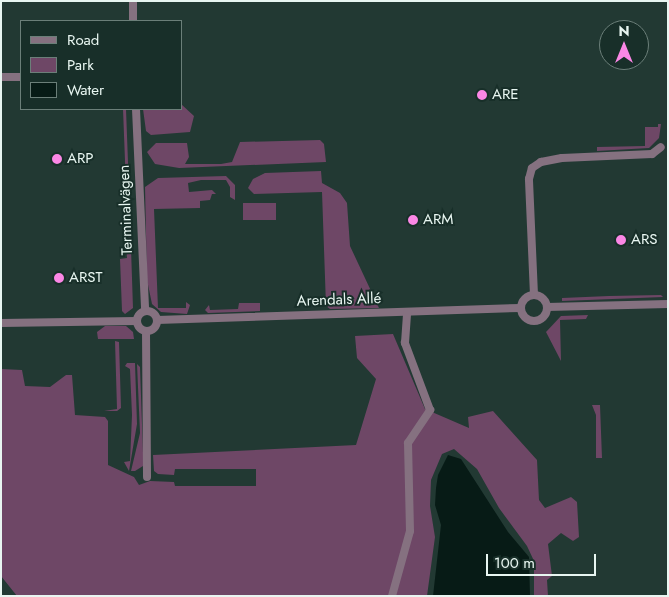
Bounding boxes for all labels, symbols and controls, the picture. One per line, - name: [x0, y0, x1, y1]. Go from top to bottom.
- legend: [20, 20, 182, 110]
- north arrow: [599, 20, 649, 70]
- text: N: [618, 21, 630, 41]
- text: Road: [67, 29, 99, 51]
- text: Park: [67, 54, 94, 76]
- text: Water: [67, 79, 104, 101]
- place label: ARE: [492, 86, 519, 104]
- marker: ARE: [476, 89, 488, 101]
- place label: ARP: [67, 150, 94, 168]
- marker: ARP: [51, 153, 63, 165]
- street label: Terminalvägen: [115, 164, 137, 256]
- place label: ARM: [423, 211, 453, 229]
- marker: ARM: [407, 214, 419, 226]
- place label: ARS: [631, 231, 658, 249]
- marker: ARS: [615, 234, 627, 246]
- place label: ARST: [69, 269, 102, 287]
- marker: ARST: [53, 272, 65, 284]
- street label: Arendals Allé: [296, 290, 382, 310]
- scale bar: [489, 544, 599, 576]
- text: 100 m: [494, 552, 535, 574]

